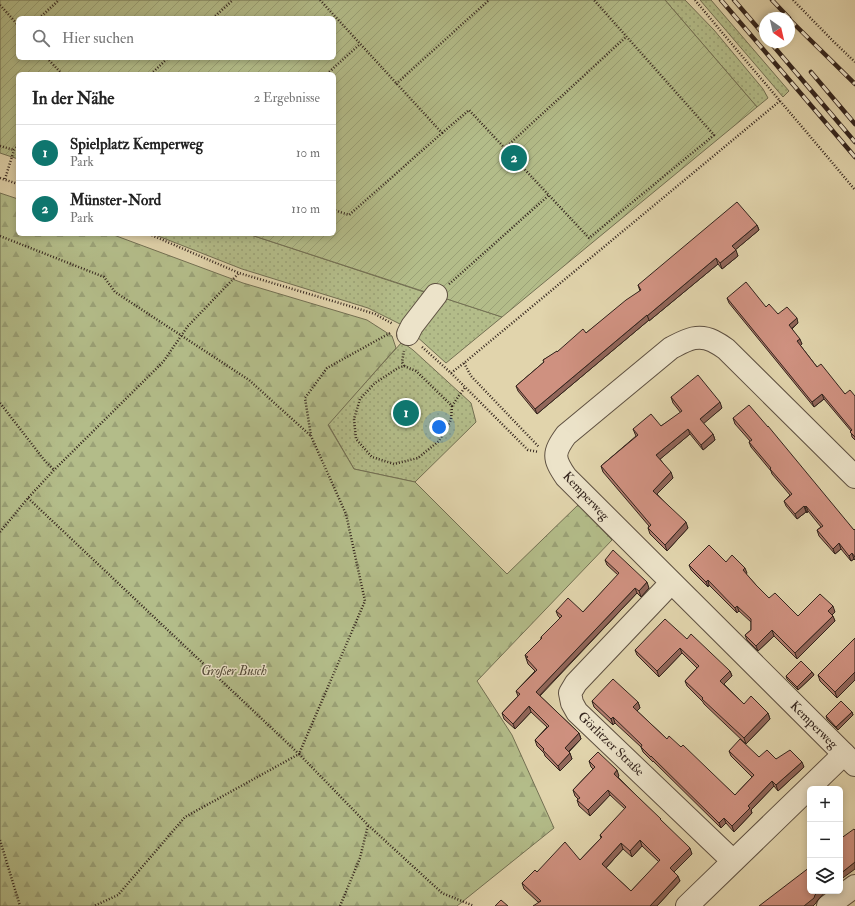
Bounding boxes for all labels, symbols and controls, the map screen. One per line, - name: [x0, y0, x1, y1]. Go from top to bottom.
- north arrow: [759, 12, 795, 48]
- search box: [16, 16, 336, 60]
- icon: search: [30, 27, 52, 49]
- text: Hier suchen: [62, 29, 134, 48]
- text: In der Nähe: [32, 88, 114, 109]
- text: 2 Ergebnisse: [254, 90, 320, 106]
- text: Spielplatz Kemperweg: [70, 135, 203, 154]
- pin: 2: [501, 143, 527, 173]
- text: 1: [43, 145, 47, 161]
- text: 10 m: [296, 145, 320, 161]
- text: Park: [70, 154, 94, 170]
- text: Münster-Nord: [70, 191, 161, 210]
- text: 2: [42, 201, 48, 217]
- text: 110 m: [291, 201, 320, 217]
- text: Park: [70, 210, 94, 226]
- pin: 1: [393, 398, 419, 428]
- your location: [429, 417, 449, 437]
- street label: Kemperweg: [559, 468, 613, 525]
- park label: Großer Busch: [201, 663, 267, 679]
- street label: Kemperweg: [786, 698, 842, 753]
- street label: Görlitzer Straße: [574, 708, 648, 780]
- map controls: [807, 786, 843, 894]
- button: +: [807, 786, 843, 822]
- button: −: [807, 822, 843, 858]
- button: layers: [807, 858, 843, 894]

